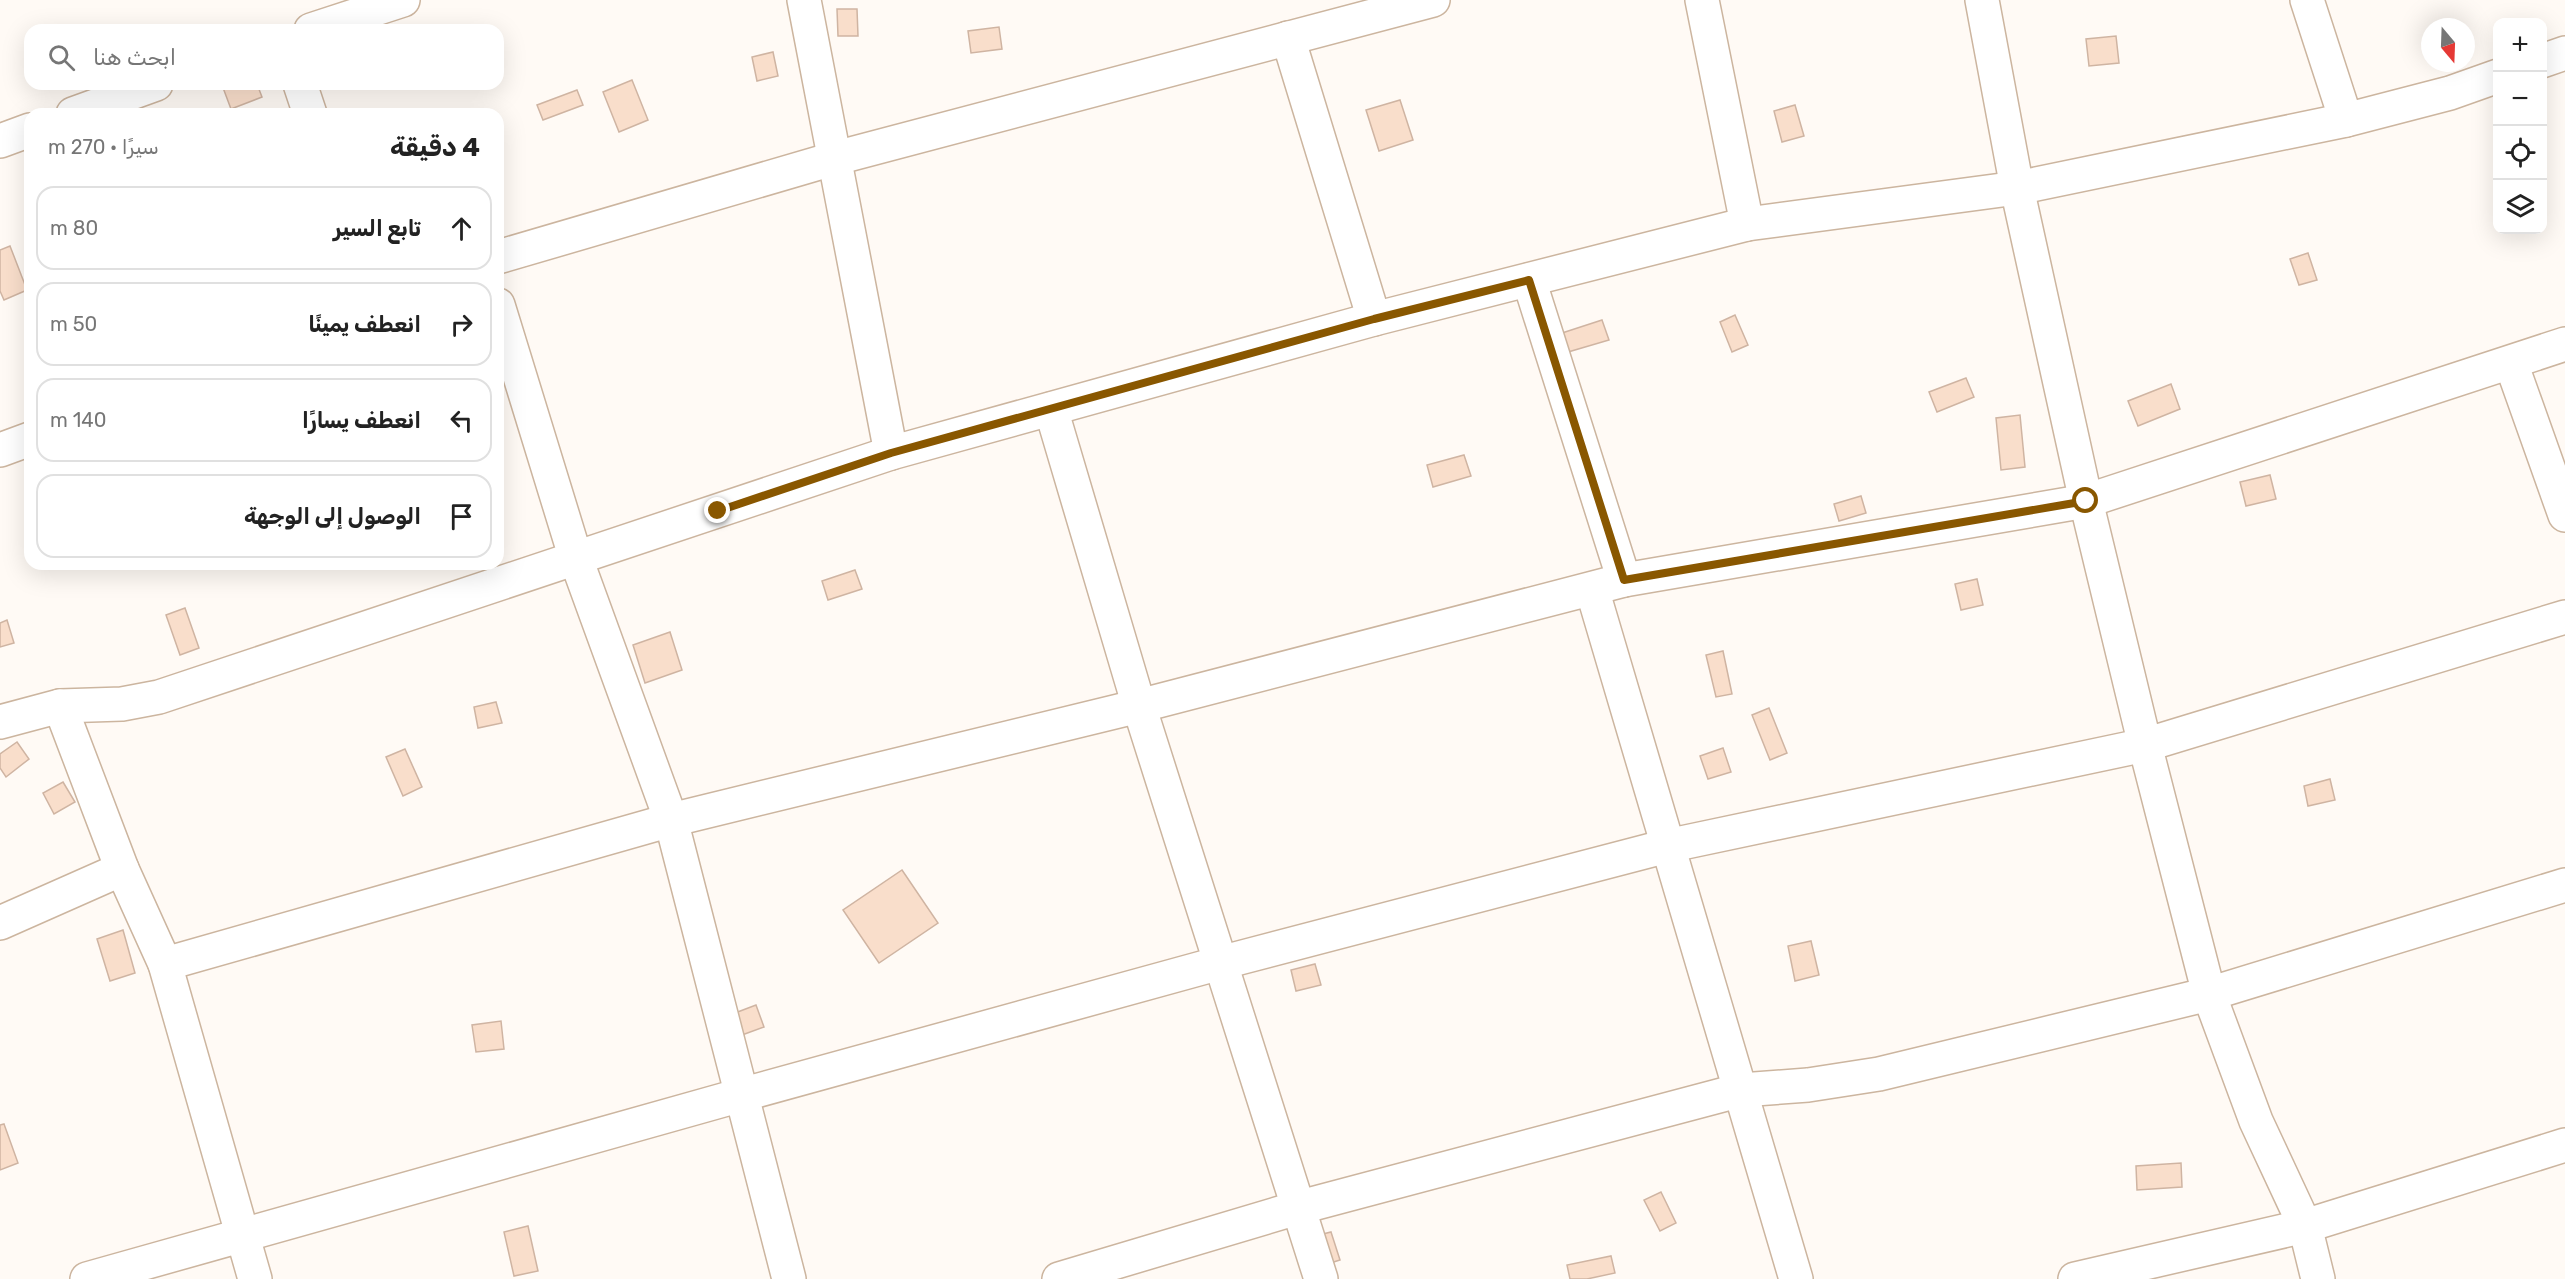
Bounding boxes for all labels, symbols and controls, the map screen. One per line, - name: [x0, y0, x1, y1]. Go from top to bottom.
- north arrow: [2421, 18, 2475, 72]
- map controls: [2493, 18, 2547, 234]
- button: +: [2493, 18, 2547, 72]
- search box: [24, 24, 504, 90]
- icon: search: [45, 41, 78, 74]
- text: ابحث هنا: [93, 44, 176, 71]
- button: −: [2493, 72, 2547, 126]
- button: locate: [2493, 126, 2547, 180]
- text: 4 دقيقة: [390, 132, 480, 163]
- text: سيرًا · 270 m: [48, 135, 159, 159]
- button: layers: [2493, 180, 2547, 234]
- icon: ahead: [445, 212, 478, 245]
- text: تابع السير: [333, 215, 421, 242]
- text: 80 m: [50, 216, 98, 240]
- icon: right: [445, 308, 478, 341]
- text: انعطف يمينًا: [308, 311, 421, 338]
- text: 50 m: [50, 312, 97, 336]
- icon: left: [445, 404, 478, 437]
- text: انعطف يسارًا: [302, 407, 421, 434]
- text: 140 m: [50, 408, 106, 432]
- route start: [2072, 487, 2098, 513]
- route end: [704, 497, 730, 523]
- icon: arrive: [445, 500, 478, 533]
- text: الوصول إلى الوجهة: [244, 503, 421, 530]

